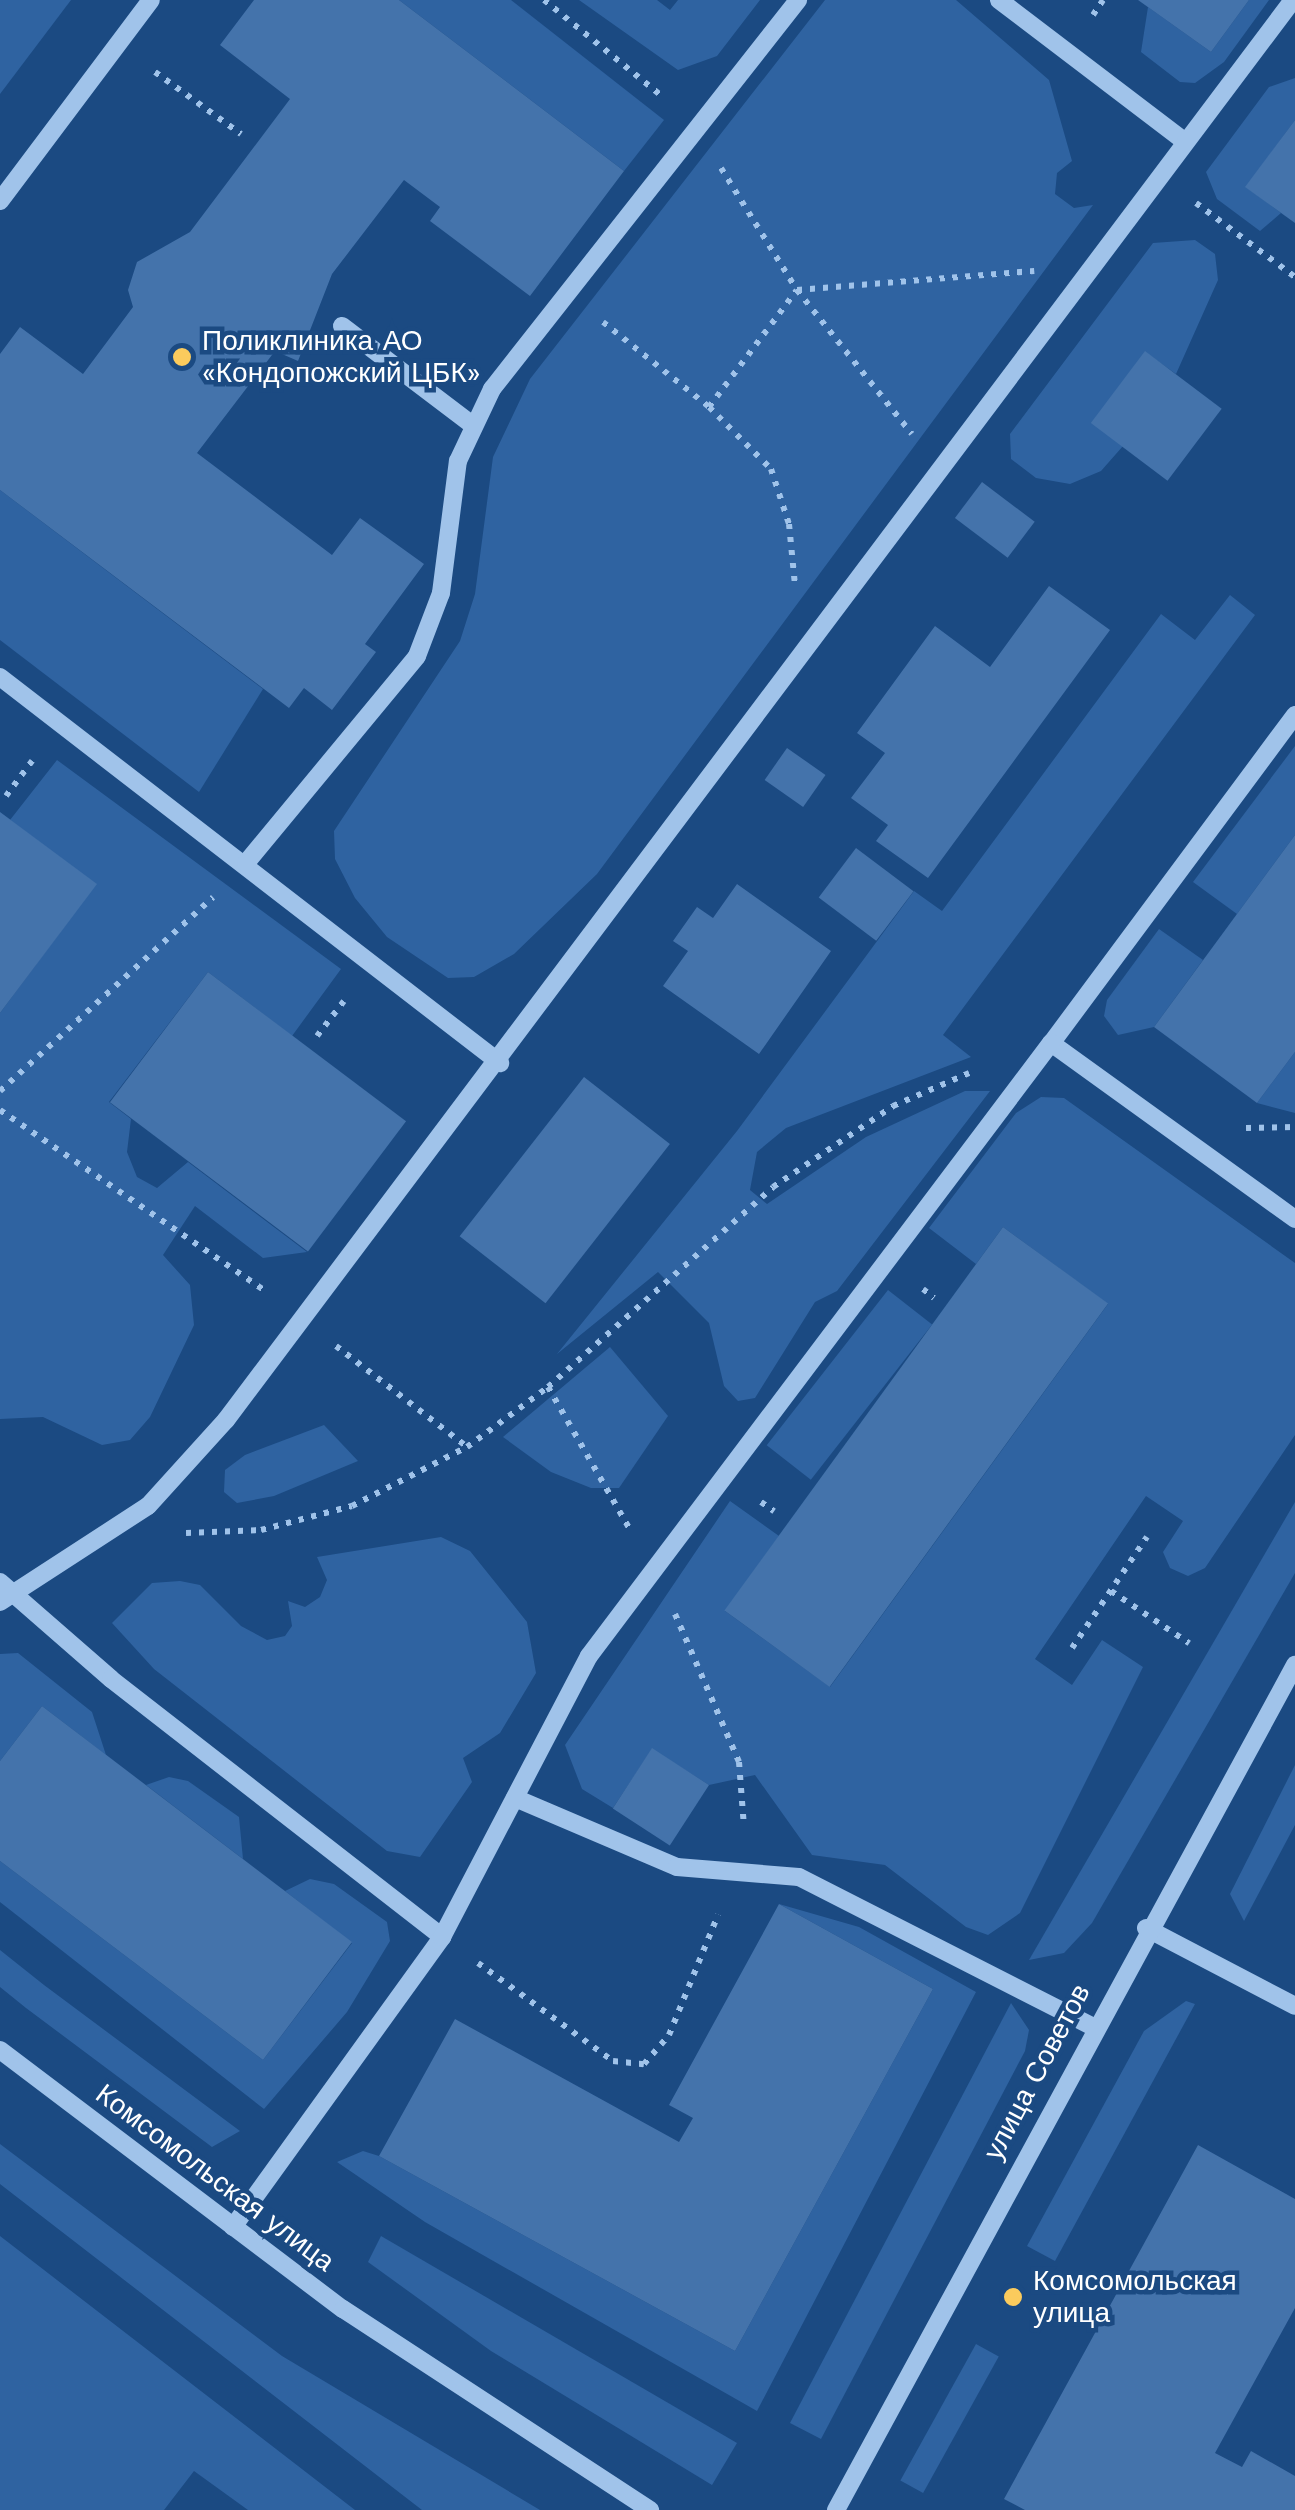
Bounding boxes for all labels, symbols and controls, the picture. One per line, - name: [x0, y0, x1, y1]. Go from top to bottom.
- place label: Поликлиника АО «Кондопожский ЦБК»: [202, 324, 480, 390]
- marker: Поликлиника АО «Кондопожский ЦБК»: [171, 346, 193, 368]
- street label: улица Советов: [977, 1978, 1097, 2166]
- street label: Комсомольская улица: [89, 2077, 341, 2279]
- place label: Комсомольская улица: [1033, 2264, 1237, 2330]
- marker: Комсомольская улица: [1002, 2286, 1024, 2308]

